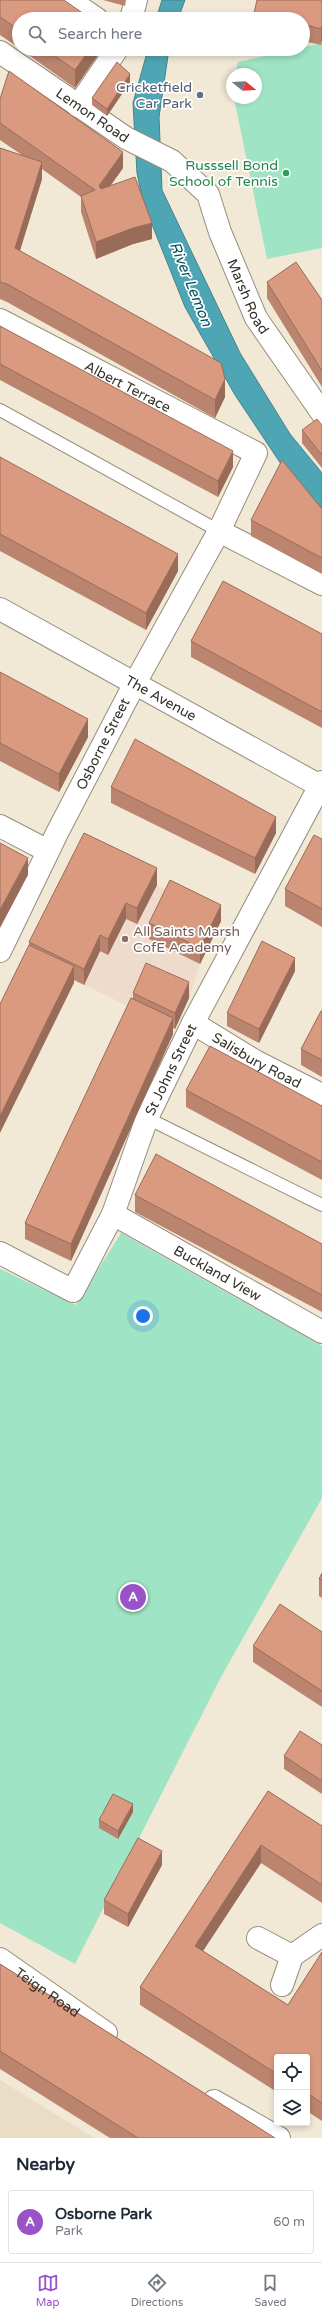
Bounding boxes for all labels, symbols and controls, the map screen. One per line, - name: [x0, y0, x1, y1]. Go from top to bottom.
- search box: [12, 12, 310, 56]
- icon: search: [26, 23, 48, 45]
- text: Search here: [58, 25, 142, 43]
- north arrow: [226, 68, 262, 104]
- place label: Cricketfield Car Park: [116, 79, 192, 112]
- street label: Lemon Road: [53, 84, 132, 146]
- marker: Cricketfield Car Park: [195, 90, 205, 100]
- place label: Russsell Bond School of Tennis: [169, 157, 278, 190]
- marker: Russsell Bond School of Tennis: [281, 168, 291, 178]
- water label: River Lemon: [166, 239, 216, 330]
- street label: Marsh Road: [224, 256, 273, 337]
- street label: Albert Terrace: [82, 357, 174, 416]
- street label: The Avenue: [122, 672, 200, 725]
- street label: Osborne Street: [73, 695, 134, 793]
- place label: All Saints Marsh CofE Academy: [133, 923, 240, 956]
- marker: All Saints Marsh CofE Academy: [120, 934, 130, 944]
- street label: St Johns Street: [141, 1020, 200, 1118]
- street label: Salisbury Road: [209, 1028, 304, 1092]
- street label: Buckland View: [171, 1242, 264, 1304]
- your location: [133, 1306, 153, 1326]
- pin: A: [120, 1582, 146, 1612]
- street label: Teign Road: [12, 1964, 83, 2021]
- map controls: [274, 2054, 310, 2126]
- button: locate: [274, 2054, 310, 2090]
- button: layers: [274, 2090, 310, 2126]
- text: Nearby: [16, 2154, 75, 2175]
- text: Osborne Park: [55, 2205, 152, 2223]
- text: A: [25, 2214, 35, 2230]
- text: 60 m: [273, 2214, 305, 2230]
- text: Park: [55, 2223, 83, 2239]
- tab: Map: [36, 2272, 59, 2309]
- tab: Directions: [131, 2272, 183, 2309]
- tab: Saved: [255, 2272, 286, 2309]

